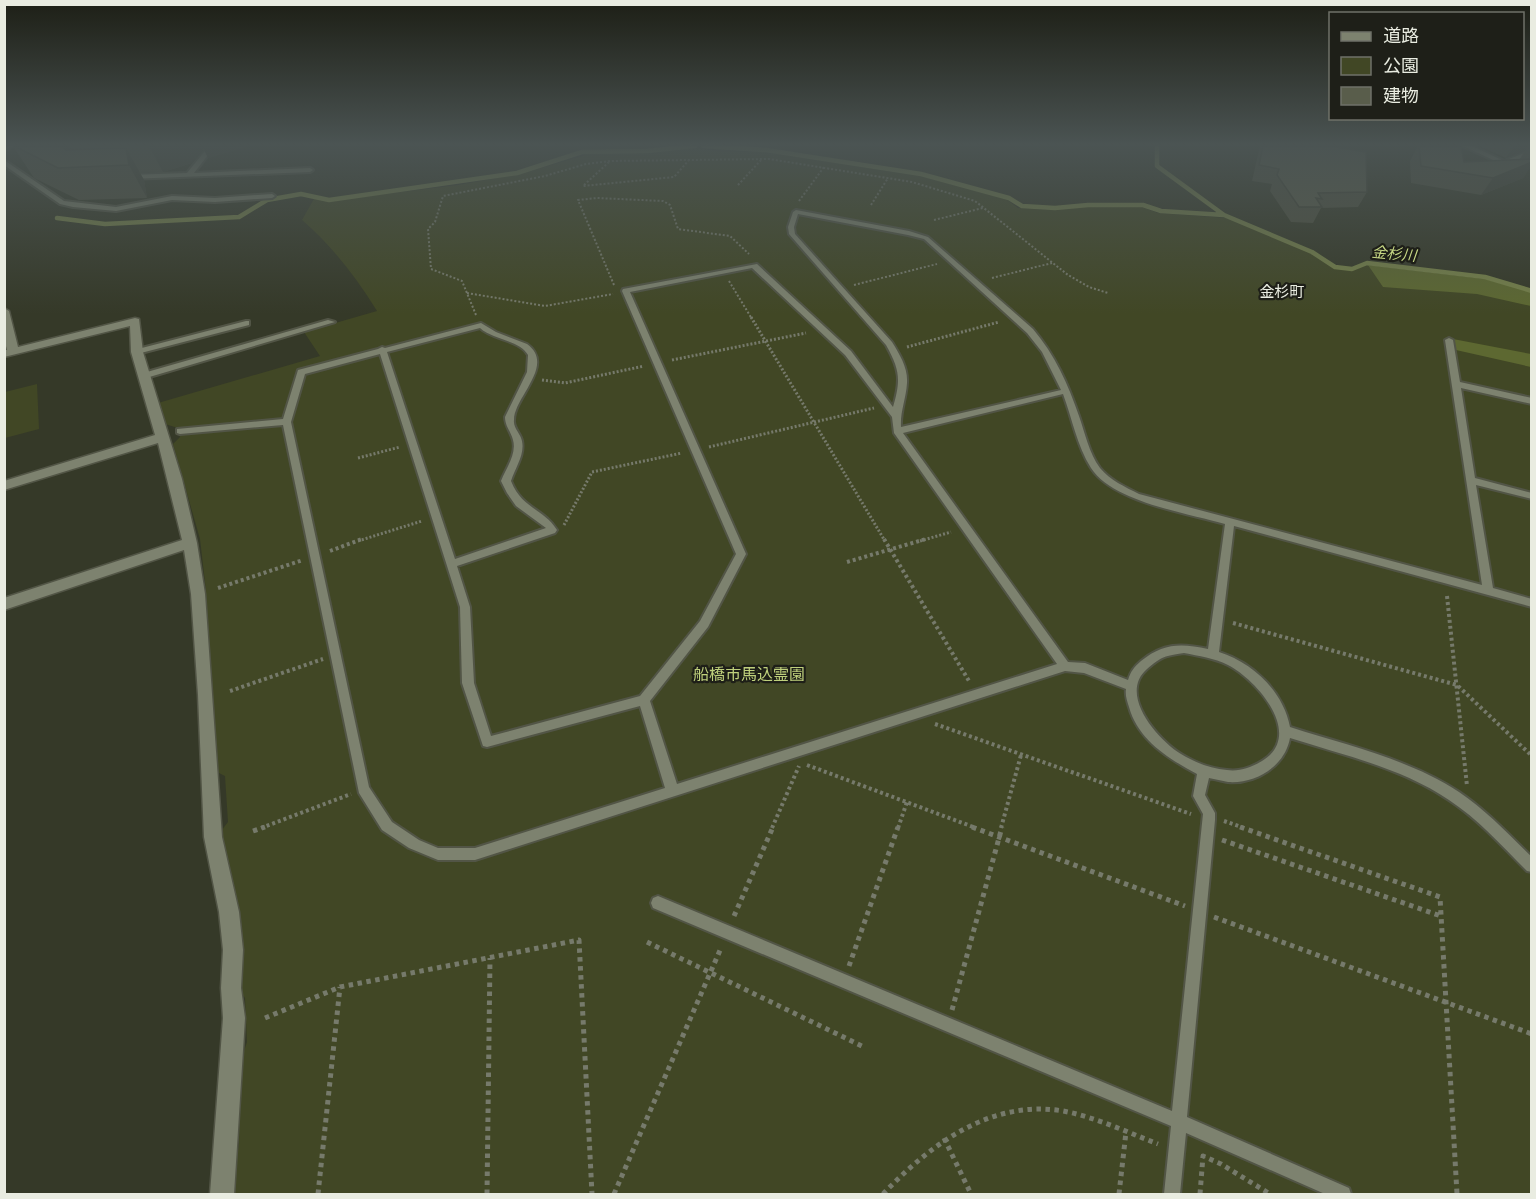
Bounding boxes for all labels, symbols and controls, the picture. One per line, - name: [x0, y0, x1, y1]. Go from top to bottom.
- legend: [1329, 12, 1524, 120]
- text: 道路: [1383, 24, 1419, 46]
- text: 公園: [1383, 54, 1419, 76]
- text: 建物: [1383, 84, 1419, 106]
- water label: 金杉川: [1371, 242, 1419, 264]
- district label: 金杉町: [1259, 282, 1305, 300]
- park label: 船橋市馬込霊園: [693, 664, 805, 683]

